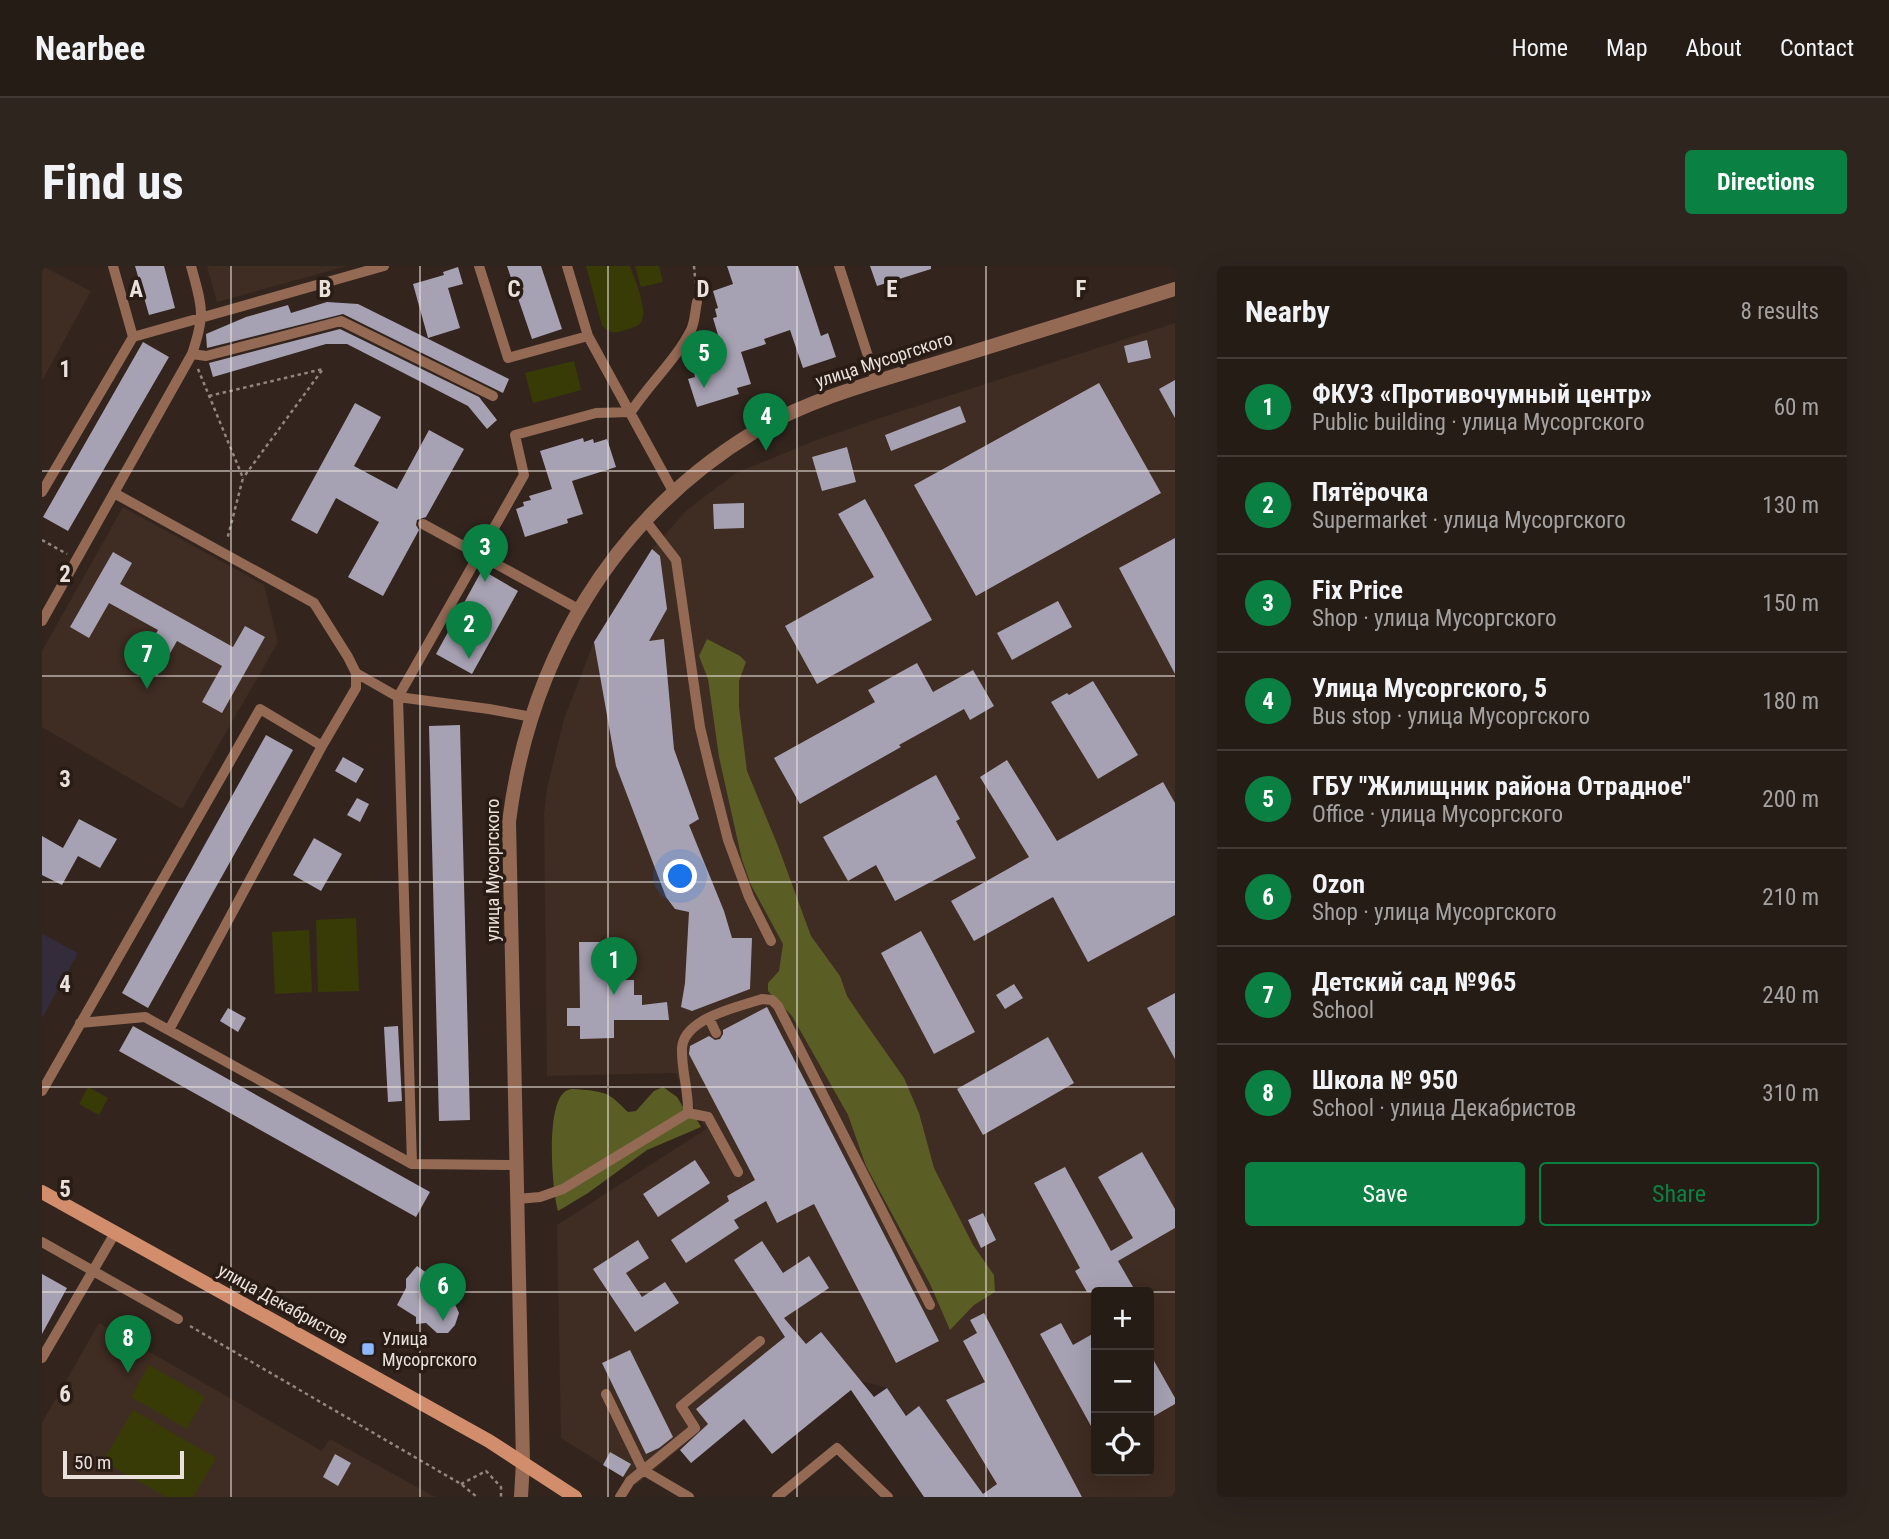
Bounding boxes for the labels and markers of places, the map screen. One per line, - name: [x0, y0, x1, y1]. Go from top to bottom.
- pin: 5: [681, 330, 727, 388]
- pin: 4: [743, 393, 789, 451]
- pin: 3: [462, 524, 508, 582]
- pin: 2: [446, 601, 492, 659]
- pin: 7: [124, 631, 170, 689]
- pin: 1: [591, 937, 637, 995]
- pin: 6: [420, 1263, 466, 1321]
- pin: 8: [105, 1315, 151, 1373]
- place label: Улица Мусоргского: [382, 1328, 477, 1370]
- marker: Улица Мусоргского: [360, 1341, 376, 1357]

